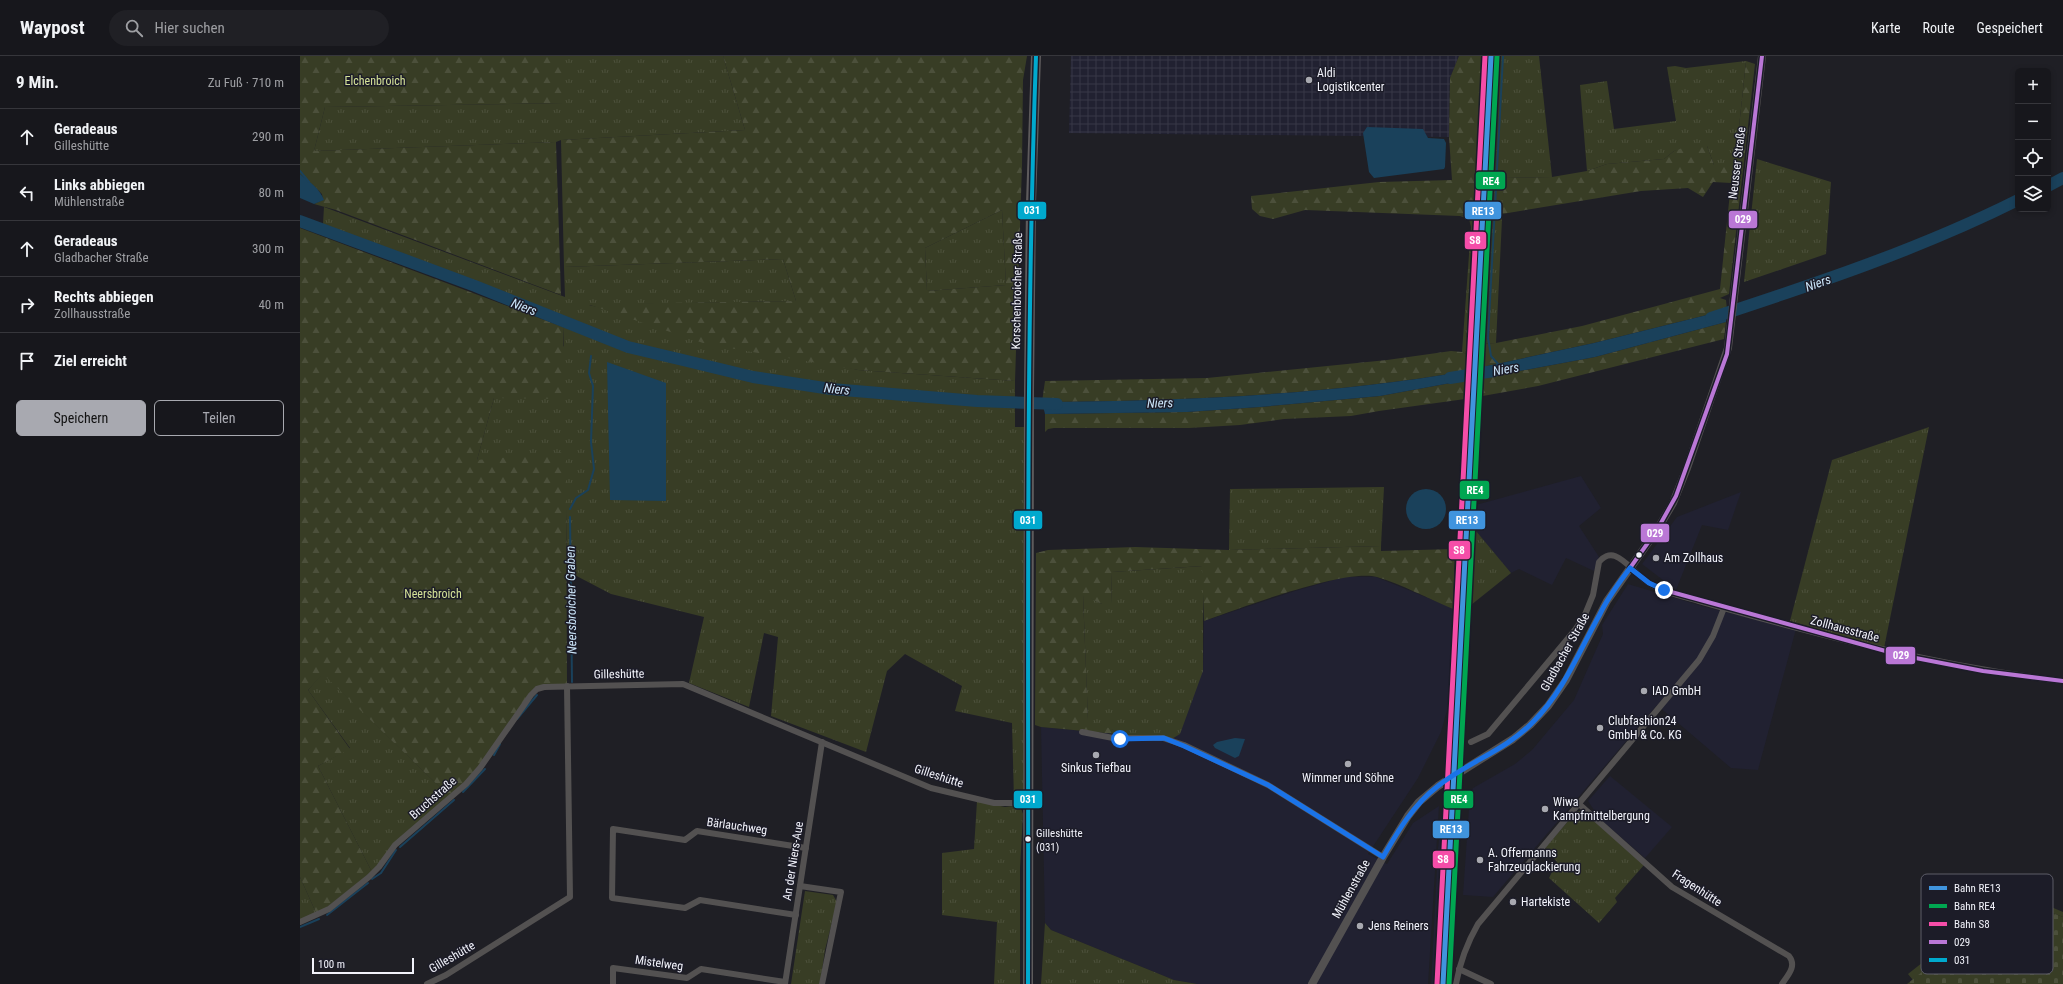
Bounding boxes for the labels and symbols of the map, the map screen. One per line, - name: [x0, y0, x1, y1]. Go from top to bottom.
- place label: Aldi Logistikcenter: [1317, 66, 1385, 94]
- park label: Elchenbroich: [344, 74, 406, 88]
- marker: Aldi Logistikcenter: [1304, 75, 1314, 85]
- street label: Neusser Straße: [1726, 126, 1748, 200]
- line badge: RE4: [1475, 171, 1506, 190]
- text: RE4: [1482, 175, 1500, 188]
- line badge: 031: [1017, 201, 1047, 220]
- line badge: RE13: [1464, 201, 1502, 220]
- text: 031: [1024, 204, 1040, 217]
- text: RE13: [1472, 205, 1495, 218]
- line badge: 029: [1728, 210, 1758, 229]
- text: 029: [1735, 213, 1751, 226]
- line badge: S8: [1464, 231, 1487, 250]
- street label: Korschenbroicher Straße: [1009, 232, 1025, 349]
- text: S8: [1469, 234, 1481, 247]
- water label: Niers: [1803, 271, 1833, 295]
- water label: Niers: [509, 295, 539, 319]
- water label: Niers: [1492, 359, 1520, 379]
- water label: Niers: [823, 380, 851, 398]
- water label: Niers: [1147, 395, 1173, 411]
- line badge: RE4: [1459, 480, 1490, 500]
- text: RE4: [1466, 484, 1484, 497]
- line badge: 031: [1013, 510, 1043, 530]
- line badge: RE13: [1448, 510, 1486, 530]
- text: 031: [1020, 514, 1036, 527]
- text: RE13: [1456, 514, 1479, 527]
- line badge: 029: [1640, 523, 1670, 543]
- text: 029: [1647, 527, 1663, 540]
- line badge: S8: [1448, 540, 1471, 560]
- text: S8: [1453, 544, 1465, 557]
- water label: Neersbroicher Graben: [563, 546, 579, 654]
- unlabelled marker: [1634, 550, 1644, 560]
- place label: Am Zollhaus: [1664, 551, 1723, 565]
- marker: Am Zollhaus: [1651, 553, 1661, 563]
- route end: [1655, 581, 1673, 599]
- park label: Neersbroich: [404, 587, 462, 601]
- street label: Gladbacher Straße: [1538, 610, 1592, 694]
- street label: Zollhausstraße: [1809, 613, 1881, 645]
- line badge: 029: [1885, 646, 1916, 665]
- text: 029: [1893, 649, 1909, 662]
- street label: Gilleshütte: [593, 667, 645, 681]
- place label: IAD GmbH: [1652, 684, 1701, 698]
- marker: IAD GmbH: [1639, 686, 1649, 696]
- place label: Clubfashion24 GmbH & Co. KG: [1608, 714, 1682, 742]
- marker: Clubfashion24 GmbH & Co. KG: [1595, 723, 1605, 733]
- route start: [1111, 730, 1129, 748]
- marker: Sinkus Tiefbau: [1091, 750, 1101, 760]
- marker: Wimmer und Söhne: [1343, 759, 1353, 769]
- street label: Gilleshütte: [913, 761, 966, 791]
- place label: Sinkus Tiefbau: [1061, 761, 1131, 775]
- place label: Wimmer und Söhne: [1302, 771, 1394, 785]
- street label: Bruchstraße: [407, 774, 460, 822]
- line badge: 031: [1013, 790, 1043, 809]
- line badge: RE4: [1443, 790, 1474, 809]
- text: 031: [1020, 793, 1036, 806]
- text: RE4: [1450, 793, 1468, 806]
- place label: Wiwa Kampfmittelbergung: [1553, 795, 1650, 823]
- marker: Wiwa Kampfmittelbergung: [1540, 804, 1550, 814]
- street label: Bärlauchweg: [706, 815, 768, 837]
- street label: An der Niers-Aue: [780, 820, 806, 901]
- line badge: RE13: [1432, 820, 1470, 839]
- text: RE13: [1440, 823, 1463, 836]
- place label: Gilleshütte (031): [1036, 827, 1083, 854]
- marker: Gilleshütte (031): [1023, 834, 1033, 844]
- place label: A. Offermanns Fahrzeuglackierung: [1488, 846, 1580, 874]
- line badge: S8: [1432, 850, 1455, 869]
- text: S8: [1437, 853, 1449, 866]
- marker: A. Offermanns Fahrzeuglackierung: [1475, 855, 1485, 865]
- street label: Mühlenstraße: [1329, 857, 1373, 921]
- street label: Fragenhütte: [1670, 867, 1725, 909]
- legend: [1921, 874, 2053, 974]
- text: Bahn RE13: [1954, 882, 2001, 895]
- place label: Hartekiste: [1521, 895, 1571, 909]
- marker: Hartekiste: [1508, 897, 1518, 907]
- text: Bahn RE4: [1954, 900, 1996, 913]
- text: Bahn S8: [1954, 918, 1990, 931]
- place label: Jens Reiners: [1368, 919, 1429, 933]
- marker: Jens Reiners: [1355, 921, 1365, 931]
- text: 029: [1954, 936, 1970, 949]
- street label: Gilleshütte: [427, 938, 478, 976]
- street label: Mistelweg: [634, 953, 684, 973]
- text: 031: [1954, 954, 1970, 967]
- scale bar: [312, 956, 414, 975]

